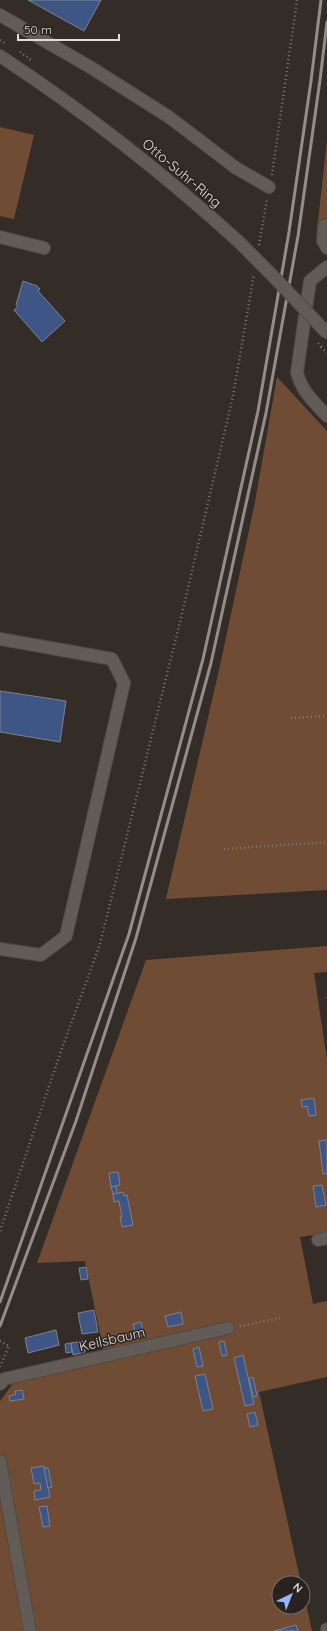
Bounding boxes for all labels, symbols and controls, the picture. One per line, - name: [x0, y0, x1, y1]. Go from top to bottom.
- scale bar: [18, 16, 119, 42]
- text: 50 m: [24, 22, 52, 37]
- street label: Otto-Suhr-Ring: [139, 135, 225, 211]
- street label: Keilsbaum: [77, 1323, 147, 1355]
- north arrow: [271, 1575, 311, 1615]
- text: N: [290, 1580, 306, 1596]

